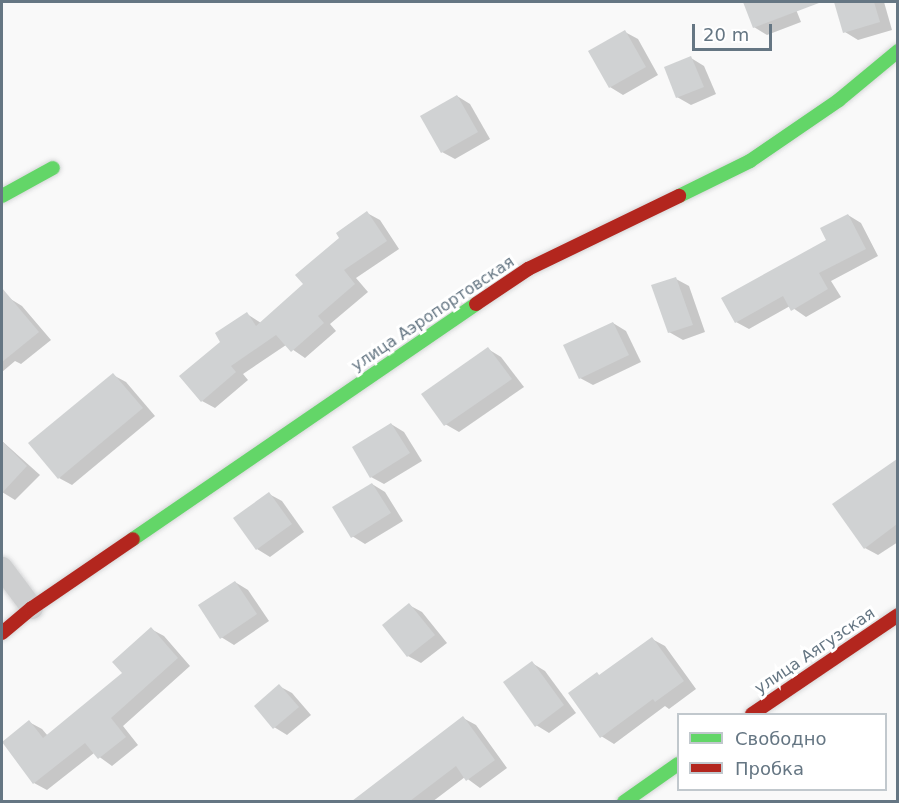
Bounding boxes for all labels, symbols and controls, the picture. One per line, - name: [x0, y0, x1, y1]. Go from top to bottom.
- scale bar: [695, 12, 774, 50]
- text: 20 m: [703, 24, 749, 45]
- street label: улица Аэропортовская: [348, 252, 518, 376]
- street label: улица Аягузская: [751, 604, 879, 698]
- legend: [677, 713, 887, 791]
- text: Свободно: [735, 728, 827, 749]
- text: Пробка: [735, 758, 804, 779]

